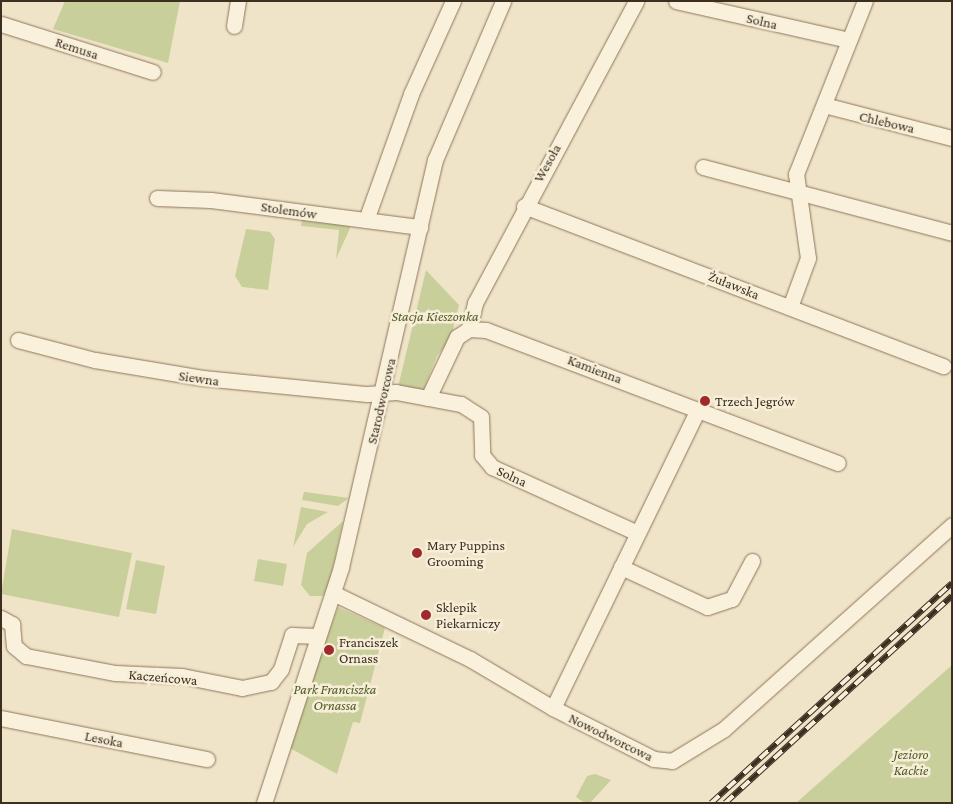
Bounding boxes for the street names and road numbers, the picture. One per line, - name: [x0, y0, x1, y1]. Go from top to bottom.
- street label: Solna: [745, 9, 779, 33]
- street label: Remusa: [53, 33, 101, 63]
- street label: Chlebowa: [858, 107, 916, 137]
- street label: Wesoła: [530, 141, 564, 185]
- street label: Stolemów: [260, 198, 318, 222]
- street label: Żuławska: [706, 267, 762, 303]
- street label: Kamienna: [565, 351, 625, 387]
- street label: Starodworcowa: [363, 356, 399, 446]
- street label: Siewna: [178, 367, 220, 389]
- street label: Solna: [494, 462, 530, 490]
- street label: Kaczeńcowa: [128, 666, 198, 688]
- street label: Nowodworcowa: [566, 709, 656, 765]
- street label: Lesoka: [83, 727, 125, 751]

